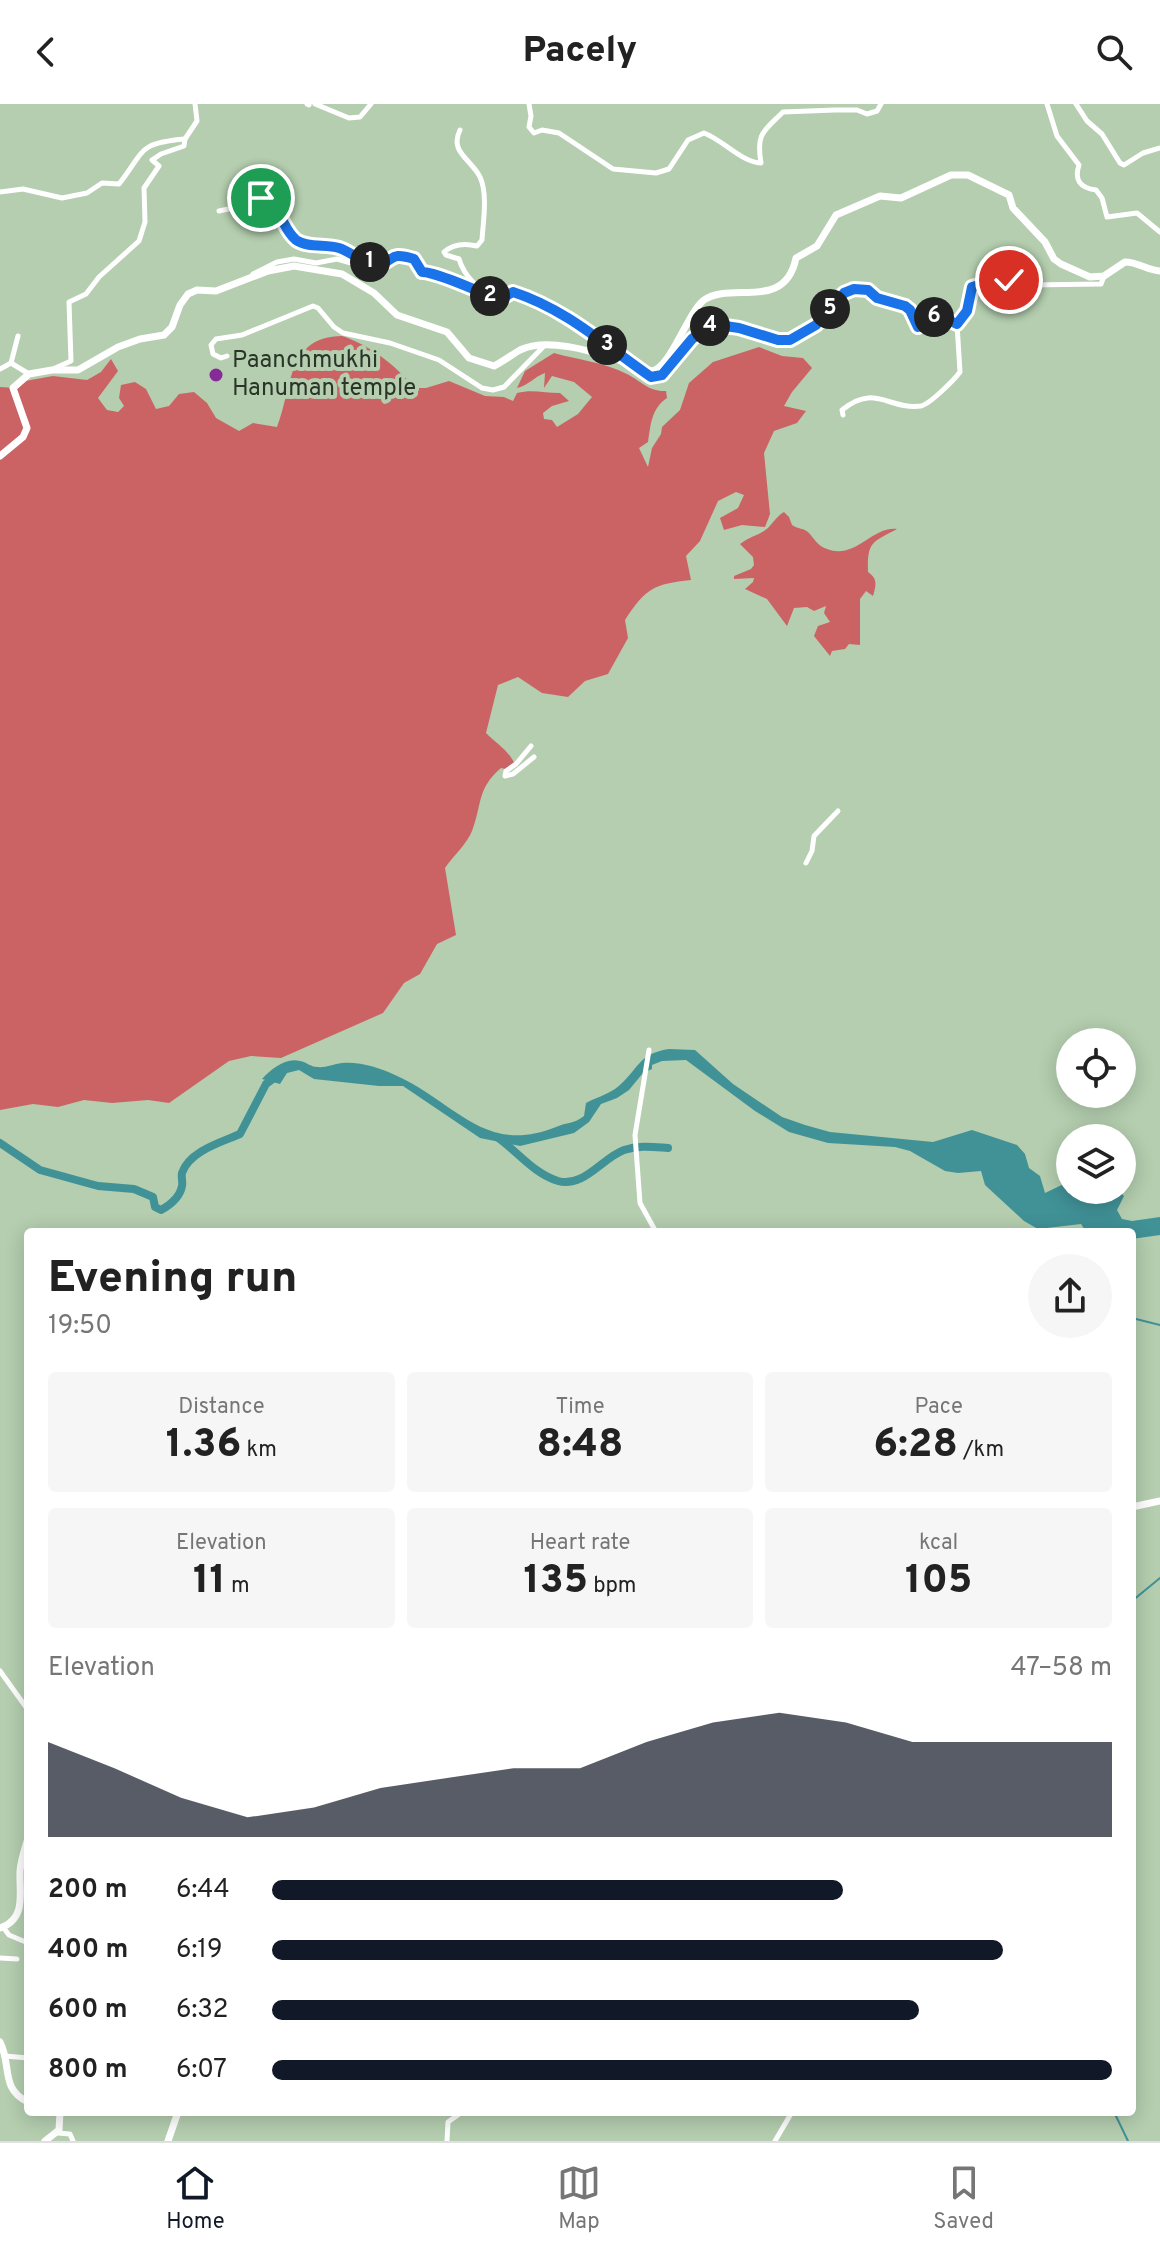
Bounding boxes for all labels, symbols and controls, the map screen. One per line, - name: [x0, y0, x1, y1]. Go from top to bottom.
- text: Pacely: [523, 29, 637, 75]
- icon: back: [24, 30, 68, 74]
- icon: search: [1092, 30, 1136, 74]
- pin: [227, 164, 295, 232]
- icon: arrive: [239, 176, 283, 220]
- pin: 1: [350, 242, 390, 282]
- pin: [975, 246, 1043, 314]
- text: 1: [366, 248, 374, 275]
- icon: check: [987, 258, 1031, 302]
- pin: 2: [470, 276, 510, 316]
- text: 2: [483, 282, 497, 309]
- pin: 5: [810, 289, 850, 329]
- text: 5: [823, 295, 837, 322]
- pin: 6: [914, 297, 954, 337]
- text: 6: [927, 303, 941, 330]
- pin: 4: [690, 306, 730, 346]
- text: 4: [703, 312, 717, 339]
- pin: 3: [587, 325, 627, 365]
- text: 3: [600, 331, 614, 358]
- place label: Paanchmukhi Hanuman temple: [232, 346, 416, 404]
- marker: Paanchmukhi Hanuman temple: [207, 366, 225, 384]
- map controls: [1056, 1028, 1136, 1204]
- button: locate: [1056, 1028, 1136, 1108]
- button: layers: [1056, 1124, 1136, 1204]
- text: Evening run: [48, 1252, 297, 1308]
- button: share: [1028, 1254, 1112, 1338]
- text: 19:50: [48, 1310, 112, 1343]
- text: Distance: [178, 1394, 265, 1421]
- text: Time: [555, 1394, 605, 1421]
- text: Pace: [914, 1394, 963, 1421]
- text: 1.36: [166, 1421, 241, 1471]
- text: 8:48: [537, 1421, 623, 1471]
- text: 6:28: [873, 1421, 958, 1471]
- text: km: [241, 1437, 277, 1464]
- text: /km: [958, 1437, 1004, 1464]
- text: Elevation: [176, 1530, 267, 1557]
- text: Heart rate: [530, 1530, 630, 1557]
- text: kcal: [919, 1530, 958, 1557]
- text: 11: [193, 1557, 226, 1607]
- text: 135: [523, 1557, 588, 1607]
- text: 105: [905, 1557, 972, 1607]
- text: m: [226, 1573, 250, 1600]
- text: bpm: [588, 1573, 637, 1600]
- text: Elevation: [48, 1652, 155, 1685]
- text: 47–58 m: [1010, 1652, 1112, 1685]
- text: 200 m: [48, 1874, 127, 1907]
- text: 6:44: [176, 1874, 230, 1907]
- text: 400 m: [48, 1934, 128, 1967]
- text: 6:19: [176, 1934, 223, 1967]
- text: 600 m: [48, 1994, 128, 2027]
- text: 6:32: [176, 1994, 228, 2027]
- text: 800 m: [48, 2054, 128, 2087]
- text: 6:07: [176, 2054, 227, 2087]
- tab: Home: [166, 2161, 225, 2236]
- tab: Map: [557, 2161, 601, 2236]
- tab: Saved: [933, 2161, 994, 2236]

